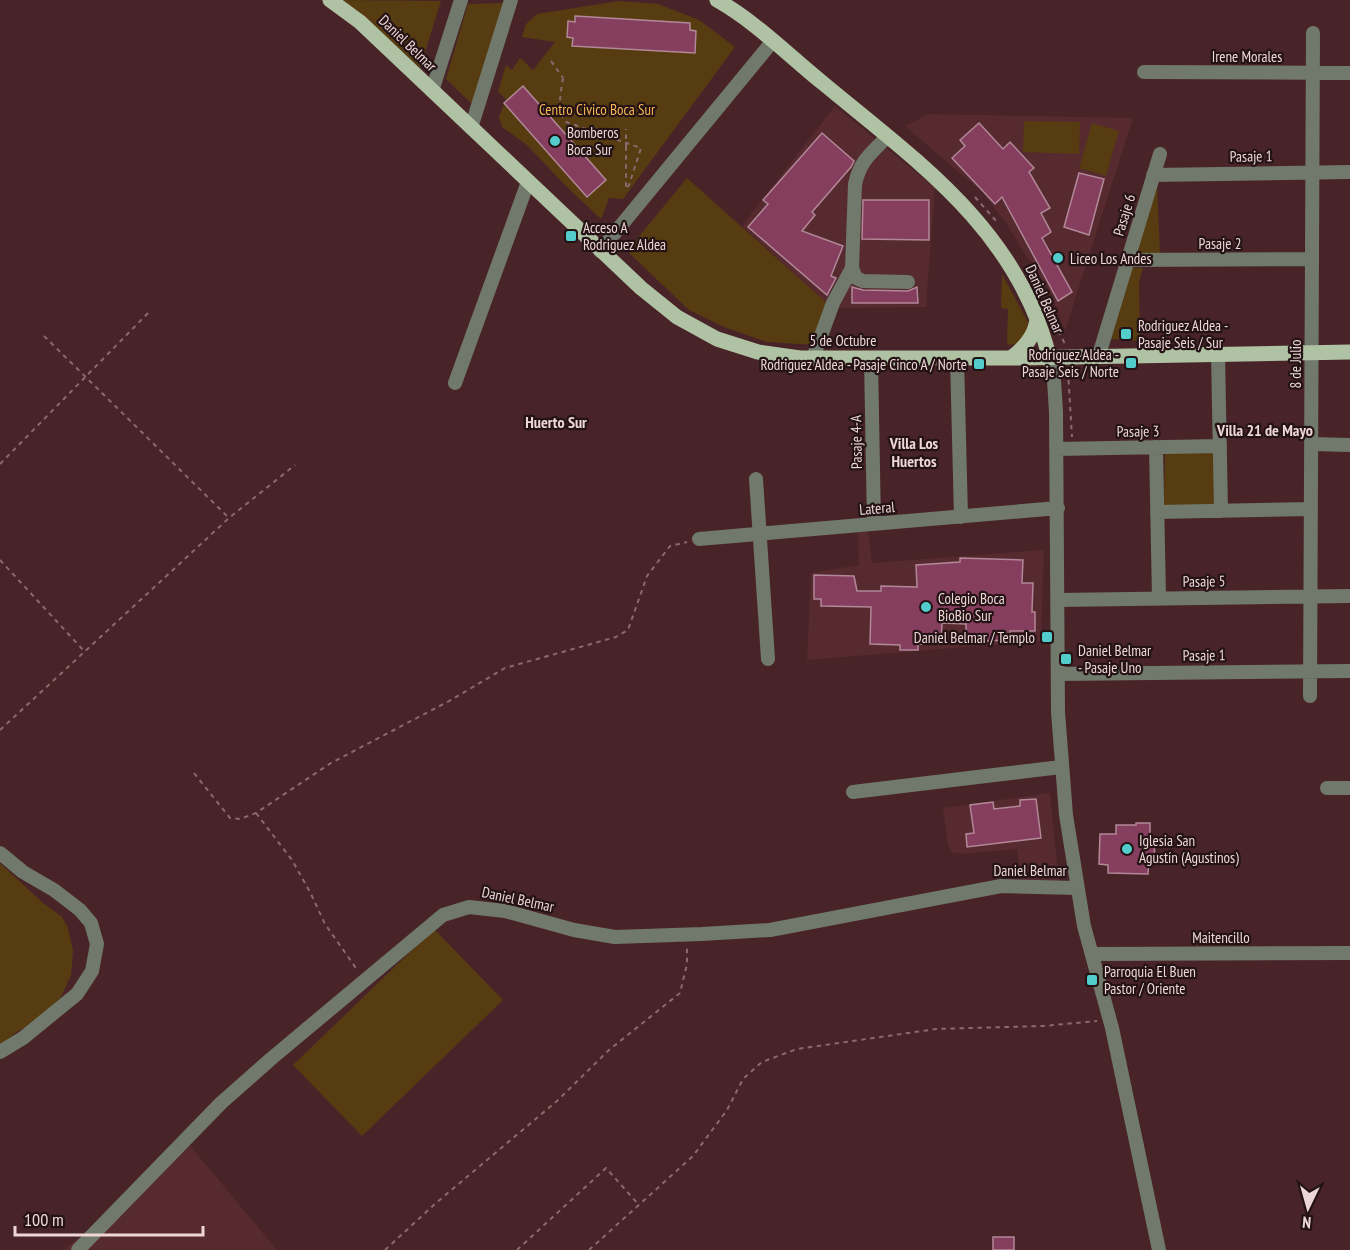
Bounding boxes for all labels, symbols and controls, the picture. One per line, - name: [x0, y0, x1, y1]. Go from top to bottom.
- street label: Daniel Belmar: [375, 11, 442, 76]
- street label: Irene Morales: [1212, 47, 1282, 66]
- park label: Centro Civico Boca Sur: [539, 100, 656, 119]
- place label: Bomberos Boca Sur: [567, 123, 619, 159]
- marker: Bomberos Boca Sur: [548, 134, 562, 148]
- street label: Pasaje 1: [1229, 146, 1273, 166]
- street label: Pasaje 6: [1109, 192, 1139, 238]
- place label: Acceso A Rodriguez Aldea: [583, 218, 666, 254]
- marker: Acceso A Rodriguez Aldea: [564, 229, 578, 243]
- street label: Pasaje 2: [1199, 234, 1241, 253]
- place label: Liceo Los Andes: [1070, 249, 1152, 268]
- marker: Liceo Los Andes: [1051, 251, 1065, 265]
- street label: Daniel Belmar: [1021, 262, 1069, 337]
- place label: Rodriguez Aldea - Pasaje Seis / Sur: [1138, 316, 1228, 352]
- marker: Rodriguez Aldea - Pasaje Seis / Sur: [1119, 327, 1133, 341]
- street label: 5 de Octubre: [810, 331, 876, 350]
- street label: 8 de Julio: [1286, 339, 1305, 389]
- place label: Rodriguez Aldea - Pasaje Seis / Norte: [1022, 345, 1119, 381]
- place label: Rodriguez Aldea - Pasaje Cinco A / Norte: [761, 355, 967, 374]
- marker: Rodriguez Aldea - Pasaje Seis / Norte: [1124, 356, 1138, 370]
- marker: Rodriguez Aldea - Pasaje Cinco A / Norte: [972, 357, 986, 371]
- district label: Huerto Sur: [525, 412, 587, 432]
- street label: Pasaje 4-A: [846, 414, 866, 469]
- district label: Villa 21 de Mayo: [1216, 420, 1313, 440]
- street label: Pasaje 3: [1116, 421, 1160, 441]
- district label: Villa Los Huertos: [889, 433, 939, 471]
- street label: Lateral: [858, 497, 896, 519]
- street label: Pasaje 5: [1182, 571, 1226, 591]
- place label: Colegio Boca BioBio Sur: [938, 589, 1005, 625]
- marker: Colegio Boca BioBio Sur: [919, 600, 933, 614]
- place label: Daniel Belmar / Templo: [914, 628, 1035, 647]
- marker: Daniel Belmar / Templo: [1040, 630, 1054, 644]
- place label: Daniel Belmar - Pasaje Uno: [1078, 641, 1152, 677]
- street label: Pasaje 1: [1182, 645, 1226, 665]
- marker: Daniel Belmar - Pasaje Uno: [1059, 652, 1073, 666]
- place label: Iglesia San Agustín (Agustinos): [1139, 831, 1239, 867]
- marker: Iglesia San Agustín (Agustinos): [1120, 842, 1134, 856]
- street label: Daniel Belmar: [993, 861, 1067, 880]
- street label: Daniel Belmar: [480, 882, 557, 916]
- street label: Maitencillo: [1192, 928, 1250, 947]
- place label: Parroquia El Buen Pastor / Oriente: [1104, 962, 1196, 998]
- marker: Parroquia El Buen Pastor / Oriente: [1085, 973, 1099, 987]
- north arrow: [1278, 1178, 1338, 1238]
- scale bar: [15, 1199, 202, 1237]
- text: 100 m: [24, 1208, 64, 1231]
- text: N: [1302, 1213, 1312, 1233]

